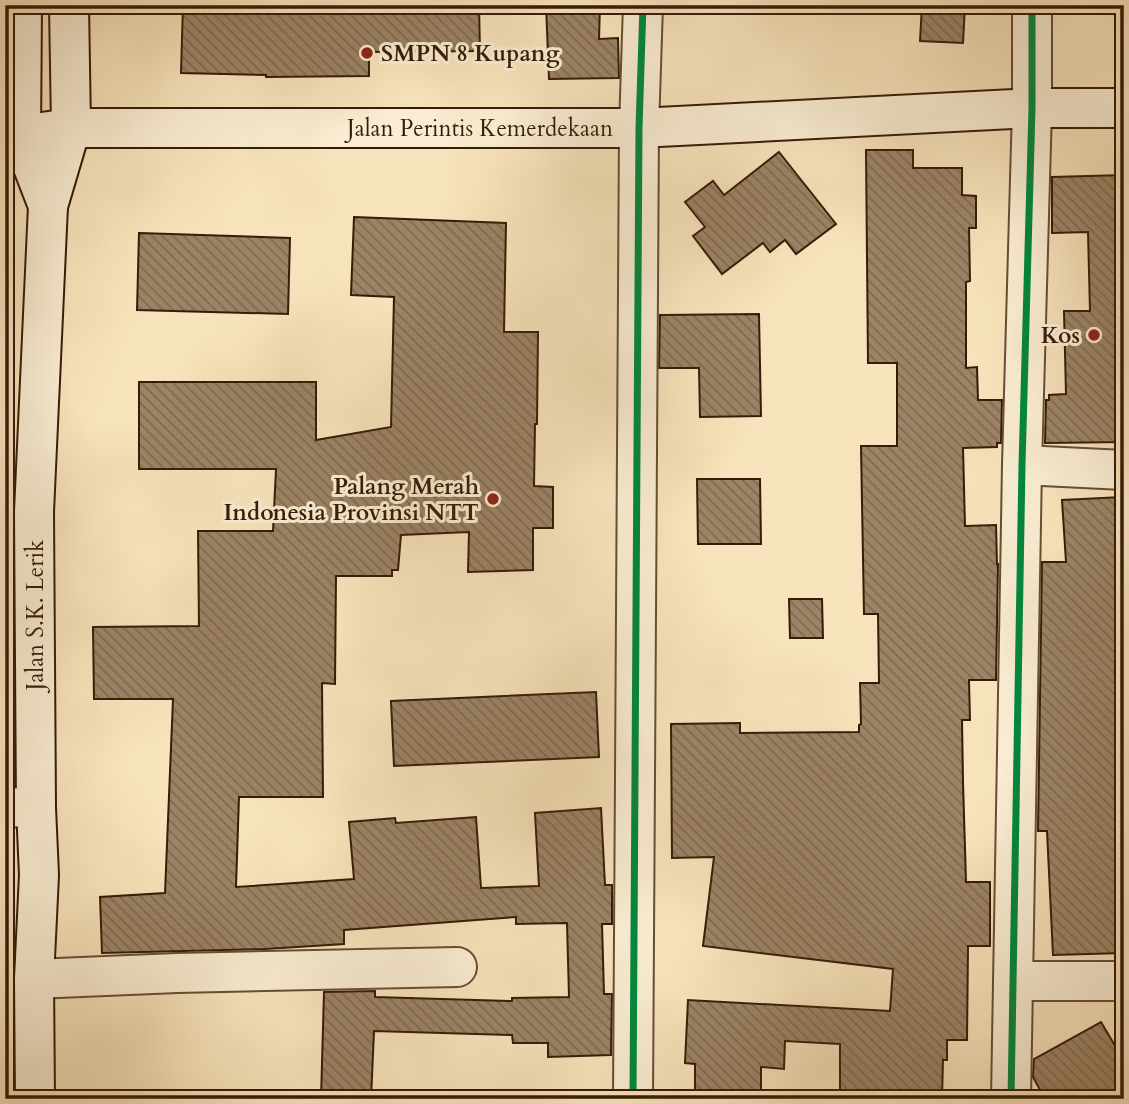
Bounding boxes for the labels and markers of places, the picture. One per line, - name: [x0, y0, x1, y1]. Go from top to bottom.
- place label: SMPN 8 Kupang: [381, 38, 560, 69]
- marker: SMPN 8 Kupang: [359, 45, 375, 61]
- place label: Kos: [1041, 320, 1080, 351]
- marker: Kos: [1086, 327, 1102, 343]
- place label: Palang Merah Indonesia Provinsi NTT: [223, 471, 479, 528]
- marker: Palang Merah Indonesia Provinsi NTT: [485, 491, 501, 507]

